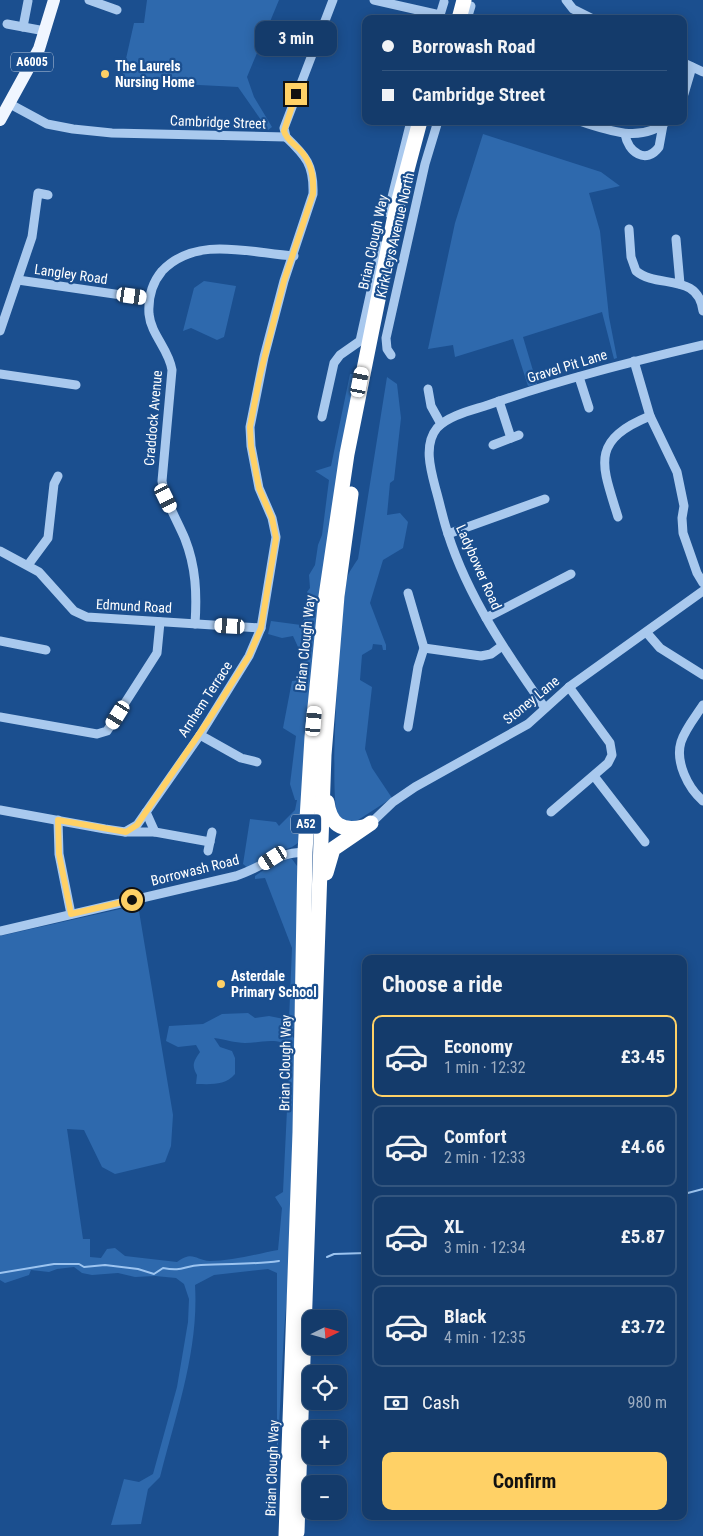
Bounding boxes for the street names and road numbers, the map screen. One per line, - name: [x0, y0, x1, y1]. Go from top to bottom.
- road number: A6005: [11, 52, 53, 72]
- street label: Cambridge Street: [170, 112, 266, 132]
- street label: Kirk Leys Avenue North: [373, 171, 417, 299]
- street label: Brian Clough Way: [355, 193, 391, 291]
- street label: Langley Road: [33, 261, 109, 287]
- street label: Gravel Pit Lane: [525, 346, 609, 386]
- street label: Craddock Avenue: [141, 369, 165, 466]
- street label: Ladybower Road: [453, 522, 505, 612]
- street label: Brian Clough Way: [292, 594, 318, 692]
- street label: Edmund Road: [96, 596, 172, 616]
- street label: Arnhem Terrace: [175, 658, 236, 740]
- street label: Stoney Lane: [500, 672, 563, 727]
- road number: A52: [291, 814, 321, 834]
- street label: Borrowash Road: [149, 851, 241, 889]
- street label: Brian Clough Way: [276, 1014, 294, 1111]
- street label: Brian Clough Way: [262, 1419, 282, 1517]

